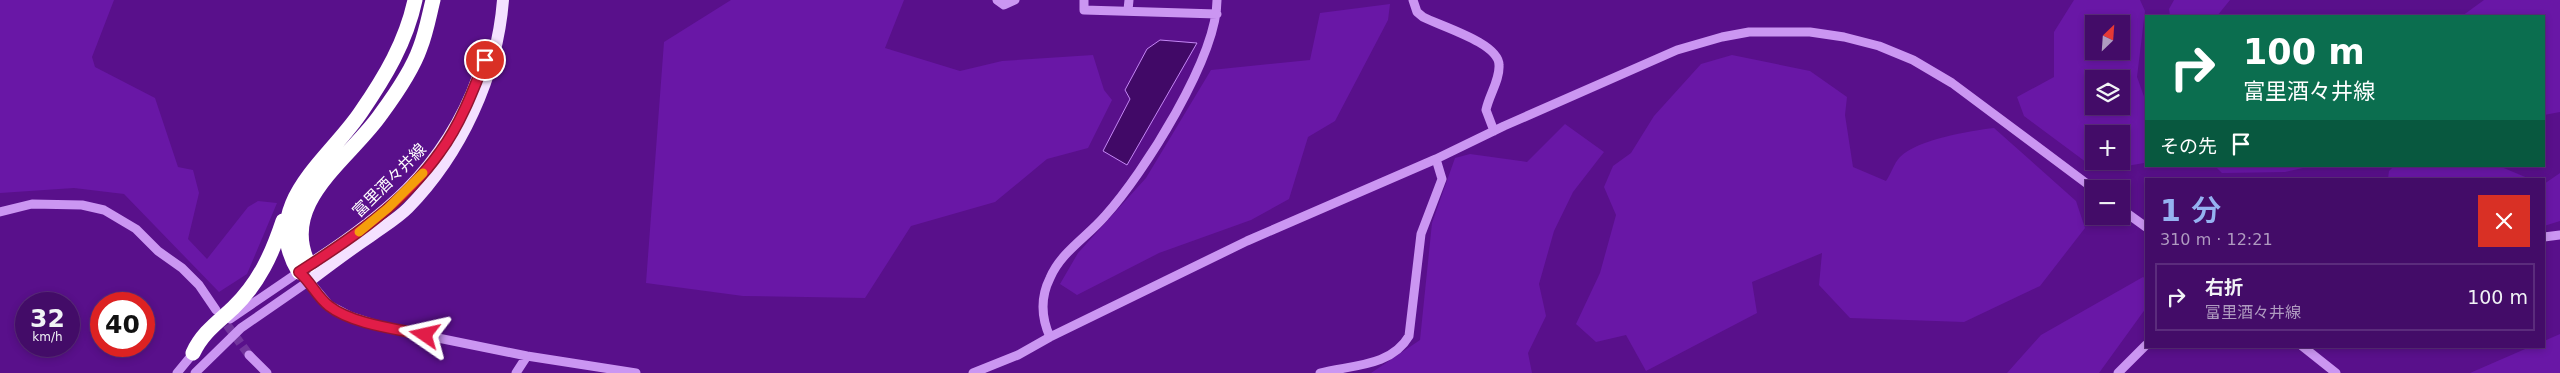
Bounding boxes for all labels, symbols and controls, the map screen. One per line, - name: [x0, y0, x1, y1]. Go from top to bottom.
- north arrow: [2085, 15, 2130, 60]
- map controls: [2085, 15, 2130, 225]
- text: 100 m: [2243, 32, 2365, 72]
- icon: right: [2160, 35, 2225, 100]
- pin: [464, 39, 506, 81]
- icon: arrive: [471, 46, 499, 74]
- button: layers: [2085, 70, 2130, 115]
- text: 富里酒々井線: [2243, 79, 2375, 104]
- button: +: [2085, 125, 2130, 170]
- icon: arrive: [2227, 130, 2255, 158]
- text: その先: [2160, 135, 2217, 157]
- street label: 富里酒々井線: [349, 140, 430, 221]
- button: −: [2085, 180, 2130, 225]
- text: 1 分: [2160, 193, 2221, 228]
- button: close: [2478, 195, 2530, 247]
- text: 310 m · 12:21: [2160, 230, 2273, 249]
- text: 右折: [2205, 276, 2243, 298]
- icon: right: [2162, 283, 2190, 311]
- text: 100 m: [2467, 286, 2528, 308]
- speed limit sign: 40: [90, 292, 155, 357]
- text: 富里酒々井線: [2205, 303, 2301, 322]
- text: 32: [30, 304, 65, 333]
- position arrow: [398, 308, 450, 360]
- text: km/h: [32, 330, 63, 344]

